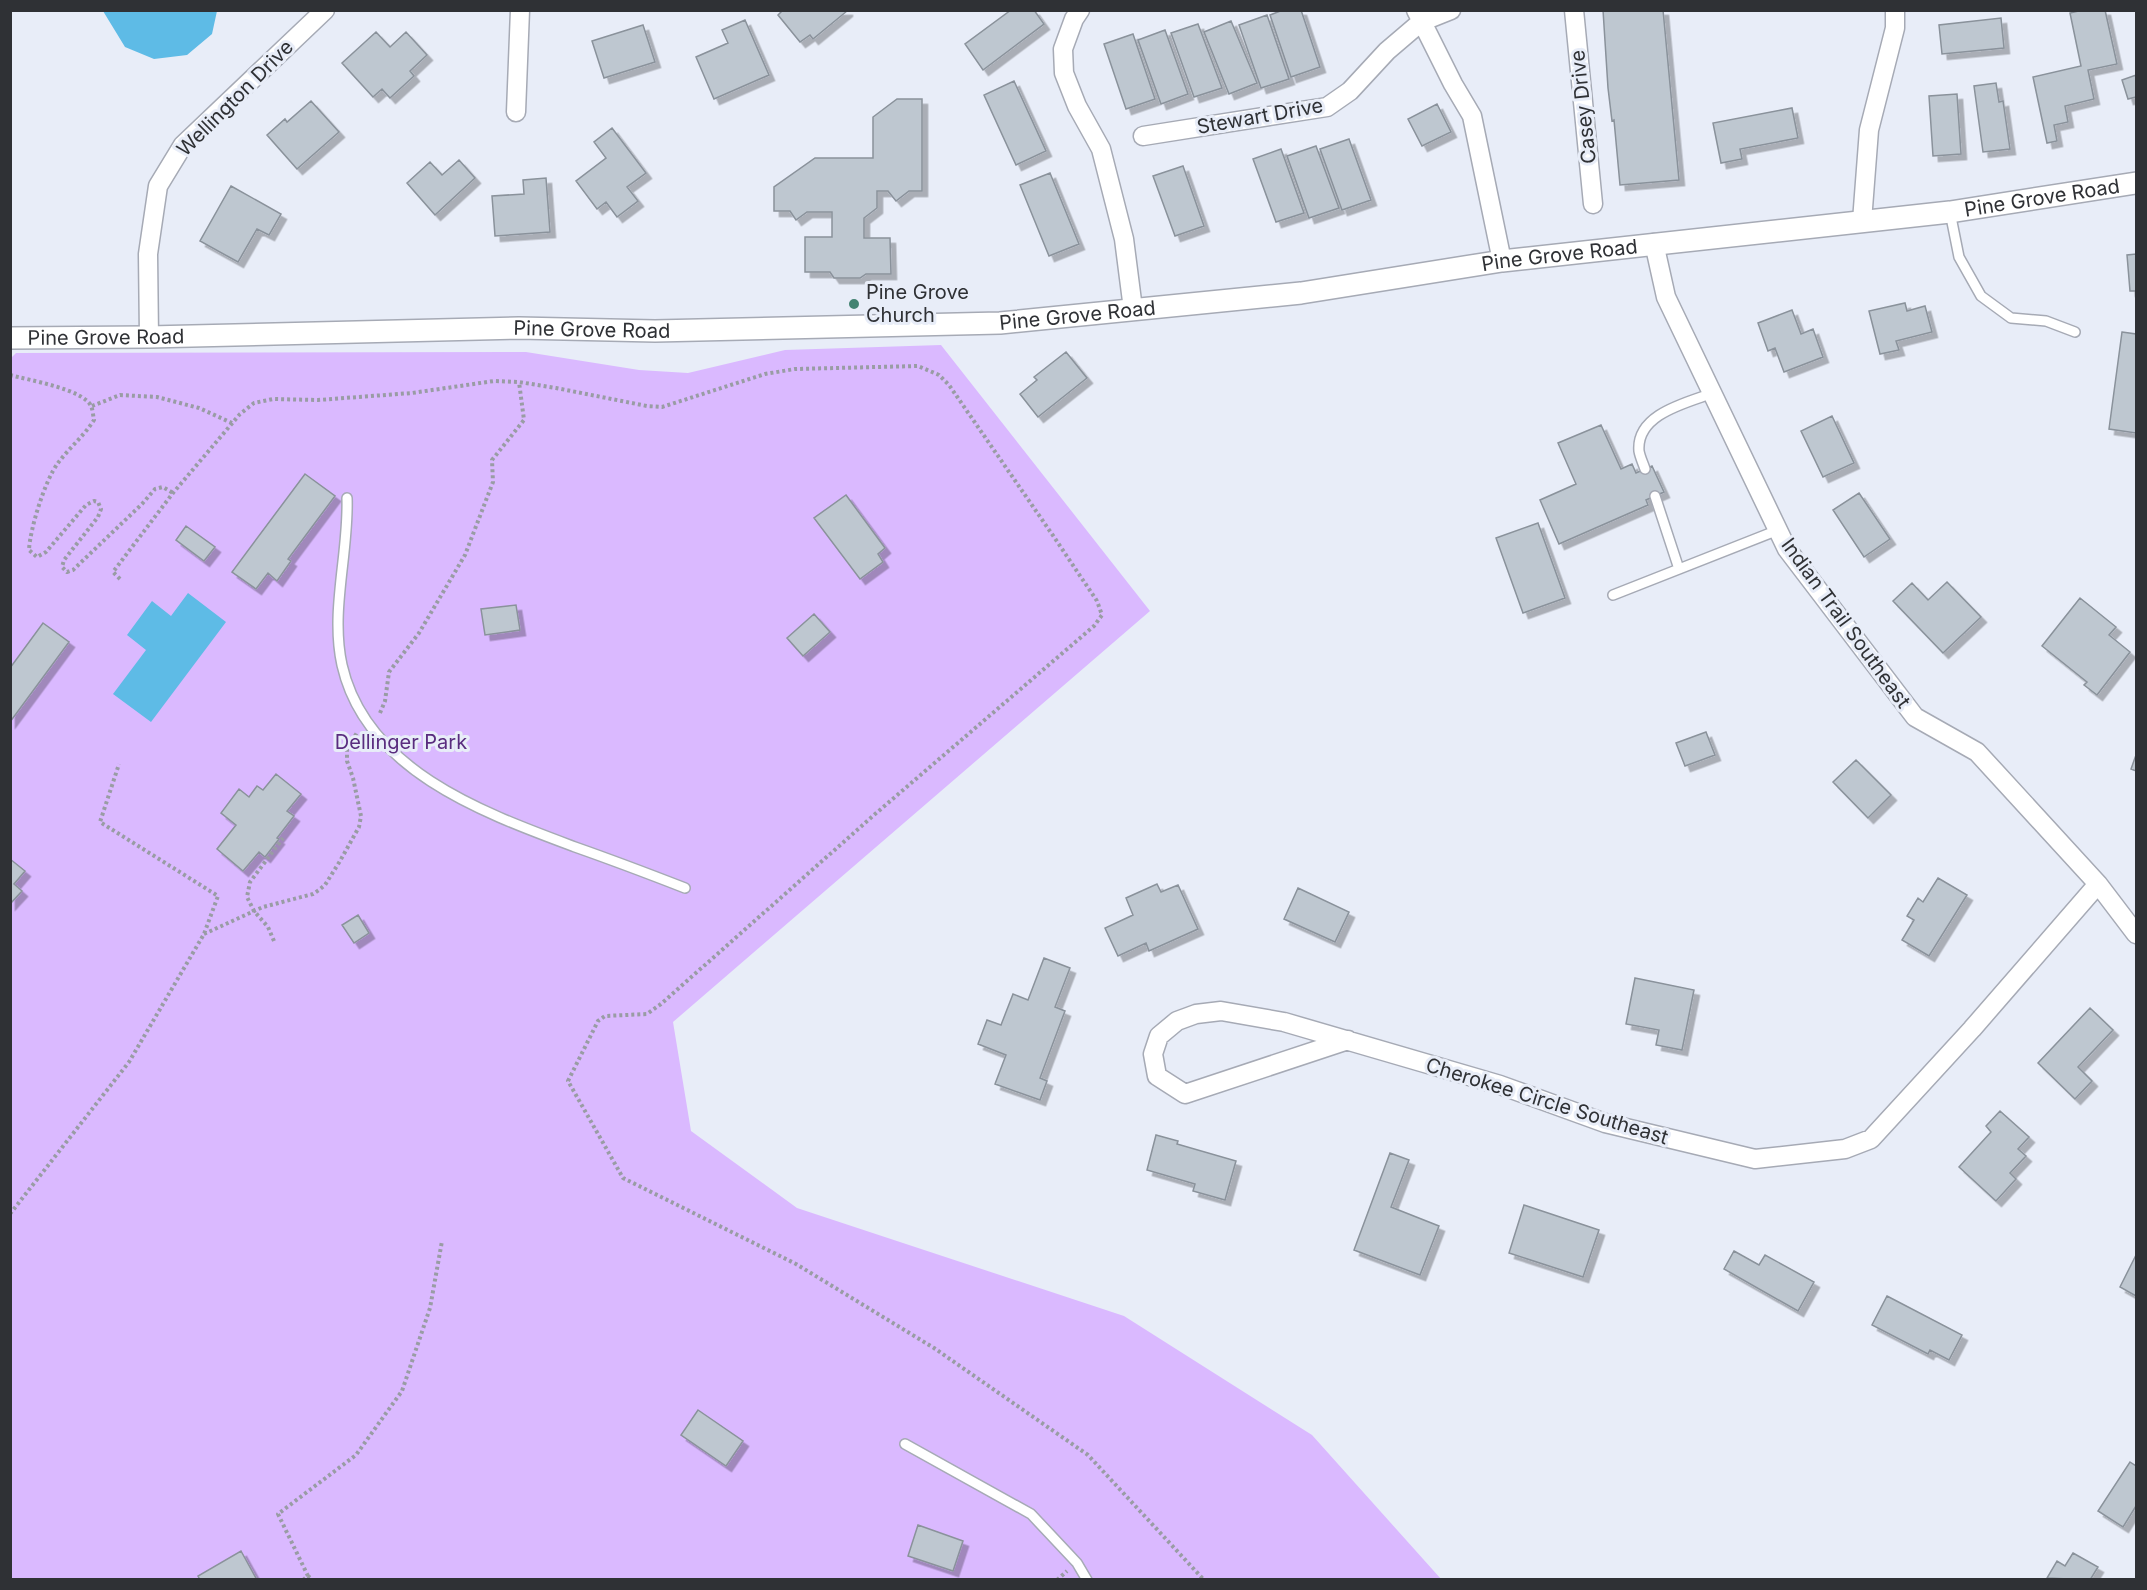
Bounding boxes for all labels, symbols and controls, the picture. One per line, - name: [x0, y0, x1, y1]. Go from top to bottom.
- street label: Wellington Drive: [172, 35, 298, 161]
- street label: Casey Drive: [1565, 49, 1601, 165]
- street label: Stewart Drive: [1195, 93, 1325, 139]
- street label: Pine Grove Road: [1963, 174, 2121, 222]
- street label: Pine Grove Road: [1480, 234, 1639, 276]
- place label: Pine Grove Church: [866, 280, 969, 327]
- street label: Pine Grove Road: [998, 296, 1157, 335]
- marker: Pine Grove Church: [847, 297, 861, 311]
- street label: Pine Grove Road: [513, 316, 671, 343]
- street label: Pine Grove Road: [27, 324, 185, 350]
- street label: Indian Trail Southeast: [1776, 533, 1916, 713]
- park label: Dellinger Park: [335, 730, 467, 754]
- street label: Cherokee Circle Southeast: [1423, 1053, 1672, 1149]

